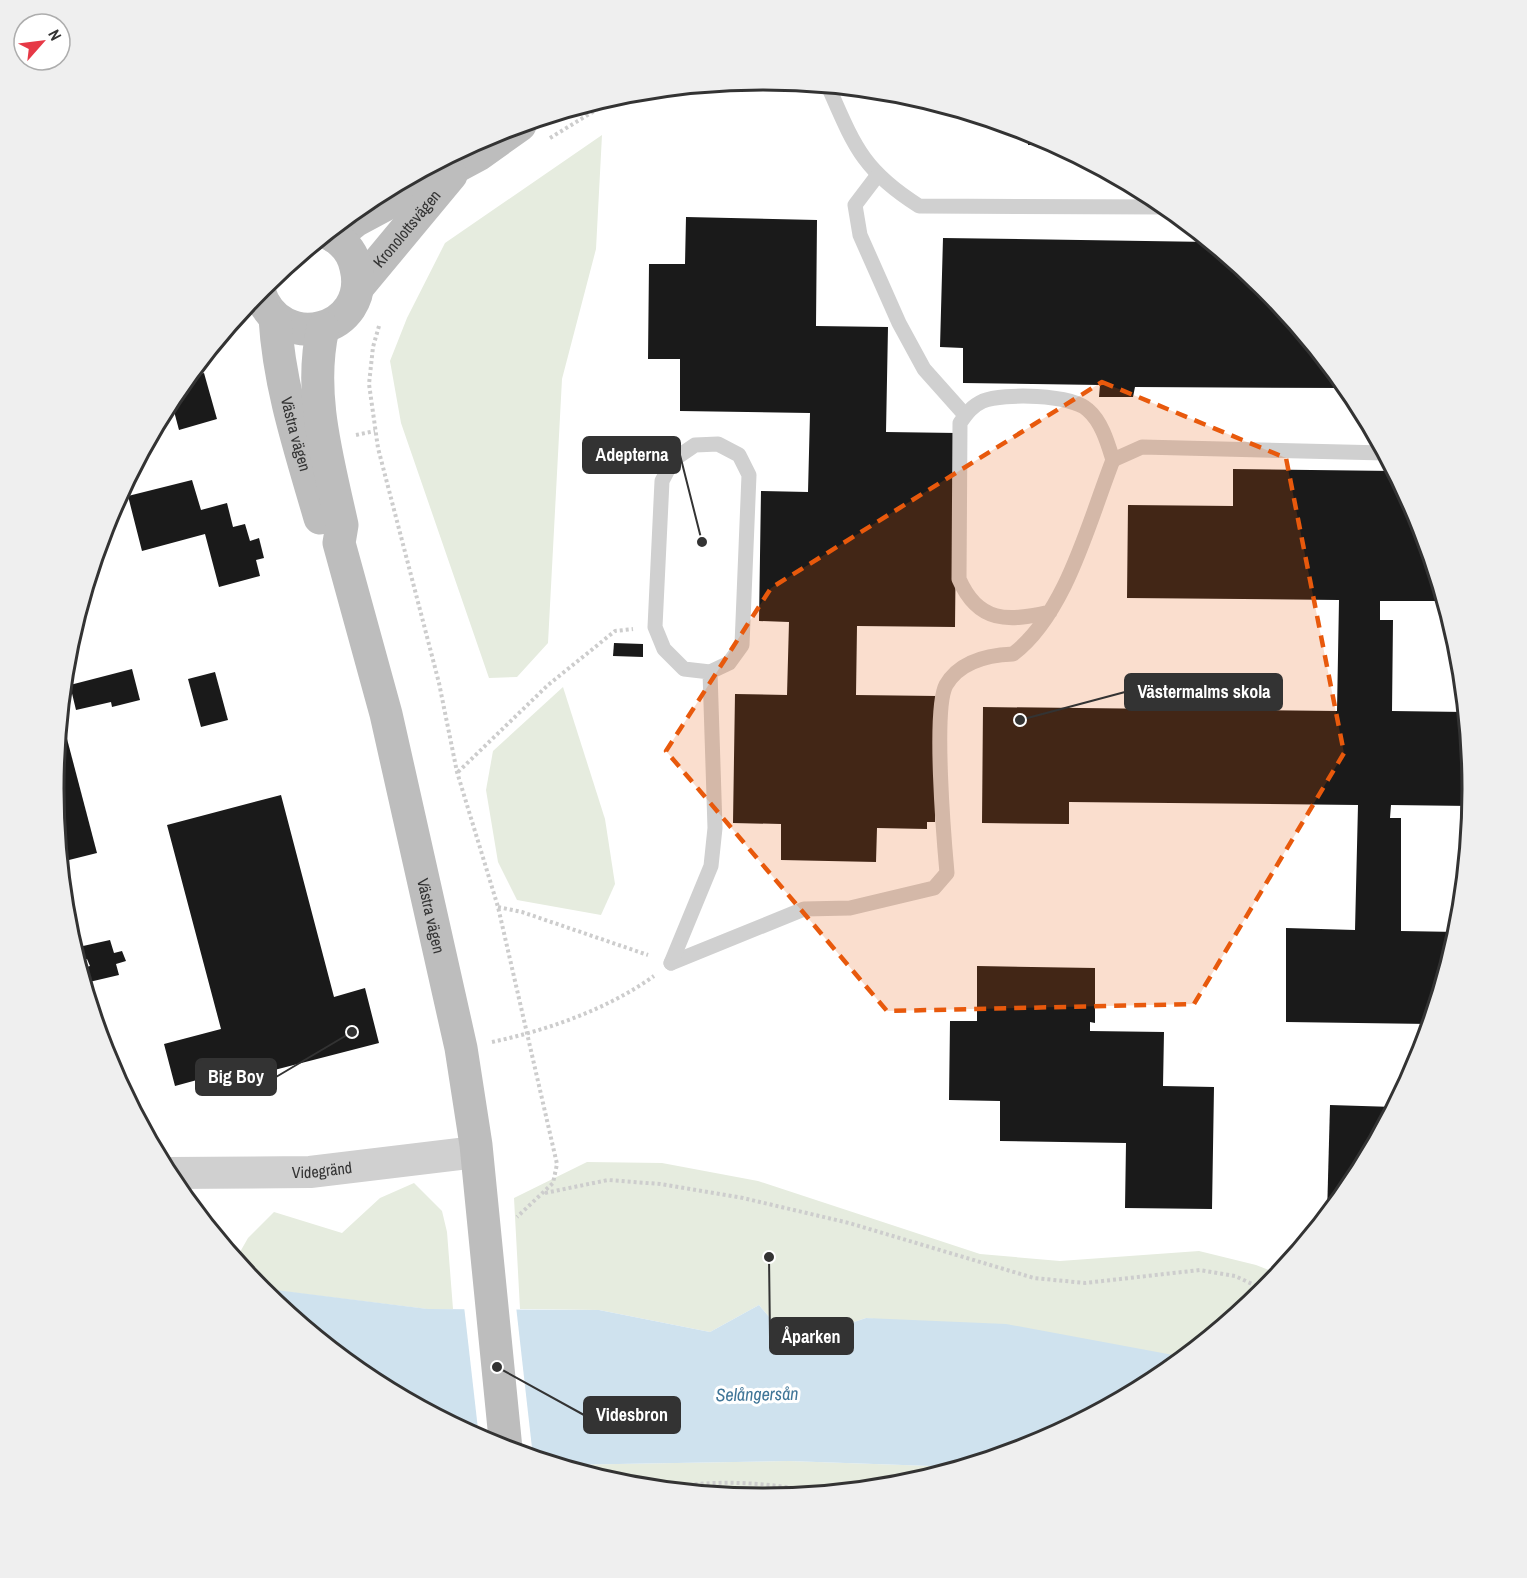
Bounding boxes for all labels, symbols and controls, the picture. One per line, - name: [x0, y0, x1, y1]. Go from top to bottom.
- north arrow: [12, 12, 72, 72]
- text: N: [43, 26, 67, 44]
- street label: Kronolottsvägen: [368, 185, 445, 272]
- street label: Västra vägen: [276, 394, 317, 474]
- callout: Adepterna: [583, 437, 680, 473]
- text: Adepterna: [596, 442, 669, 467]
- callout: Västermalms skola: [1125, 674, 1282, 710]
- text: Västermalms skola: [1138, 679, 1271, 704]
- street label: Västra vägen: [412, 876, 450, 955]
- callout: Big Boy: [196, 1059, 276, 1095]
- text: Big Boy: [208, 1064, 265, 1089]
- street label: Videgränd: [292, 1156, 353, 1183]
- callout: Åparken: [770, 1318, 853, 1354]
- text: Åparken: [781, 1324, 841, 1349]
- water label: Selångersån: [715, 1381, 799, 1407]
- callout: Videsbron: [584, 1397, 680, 1433]
- text: Videsbron: [596, 1402, 668, 1427]

